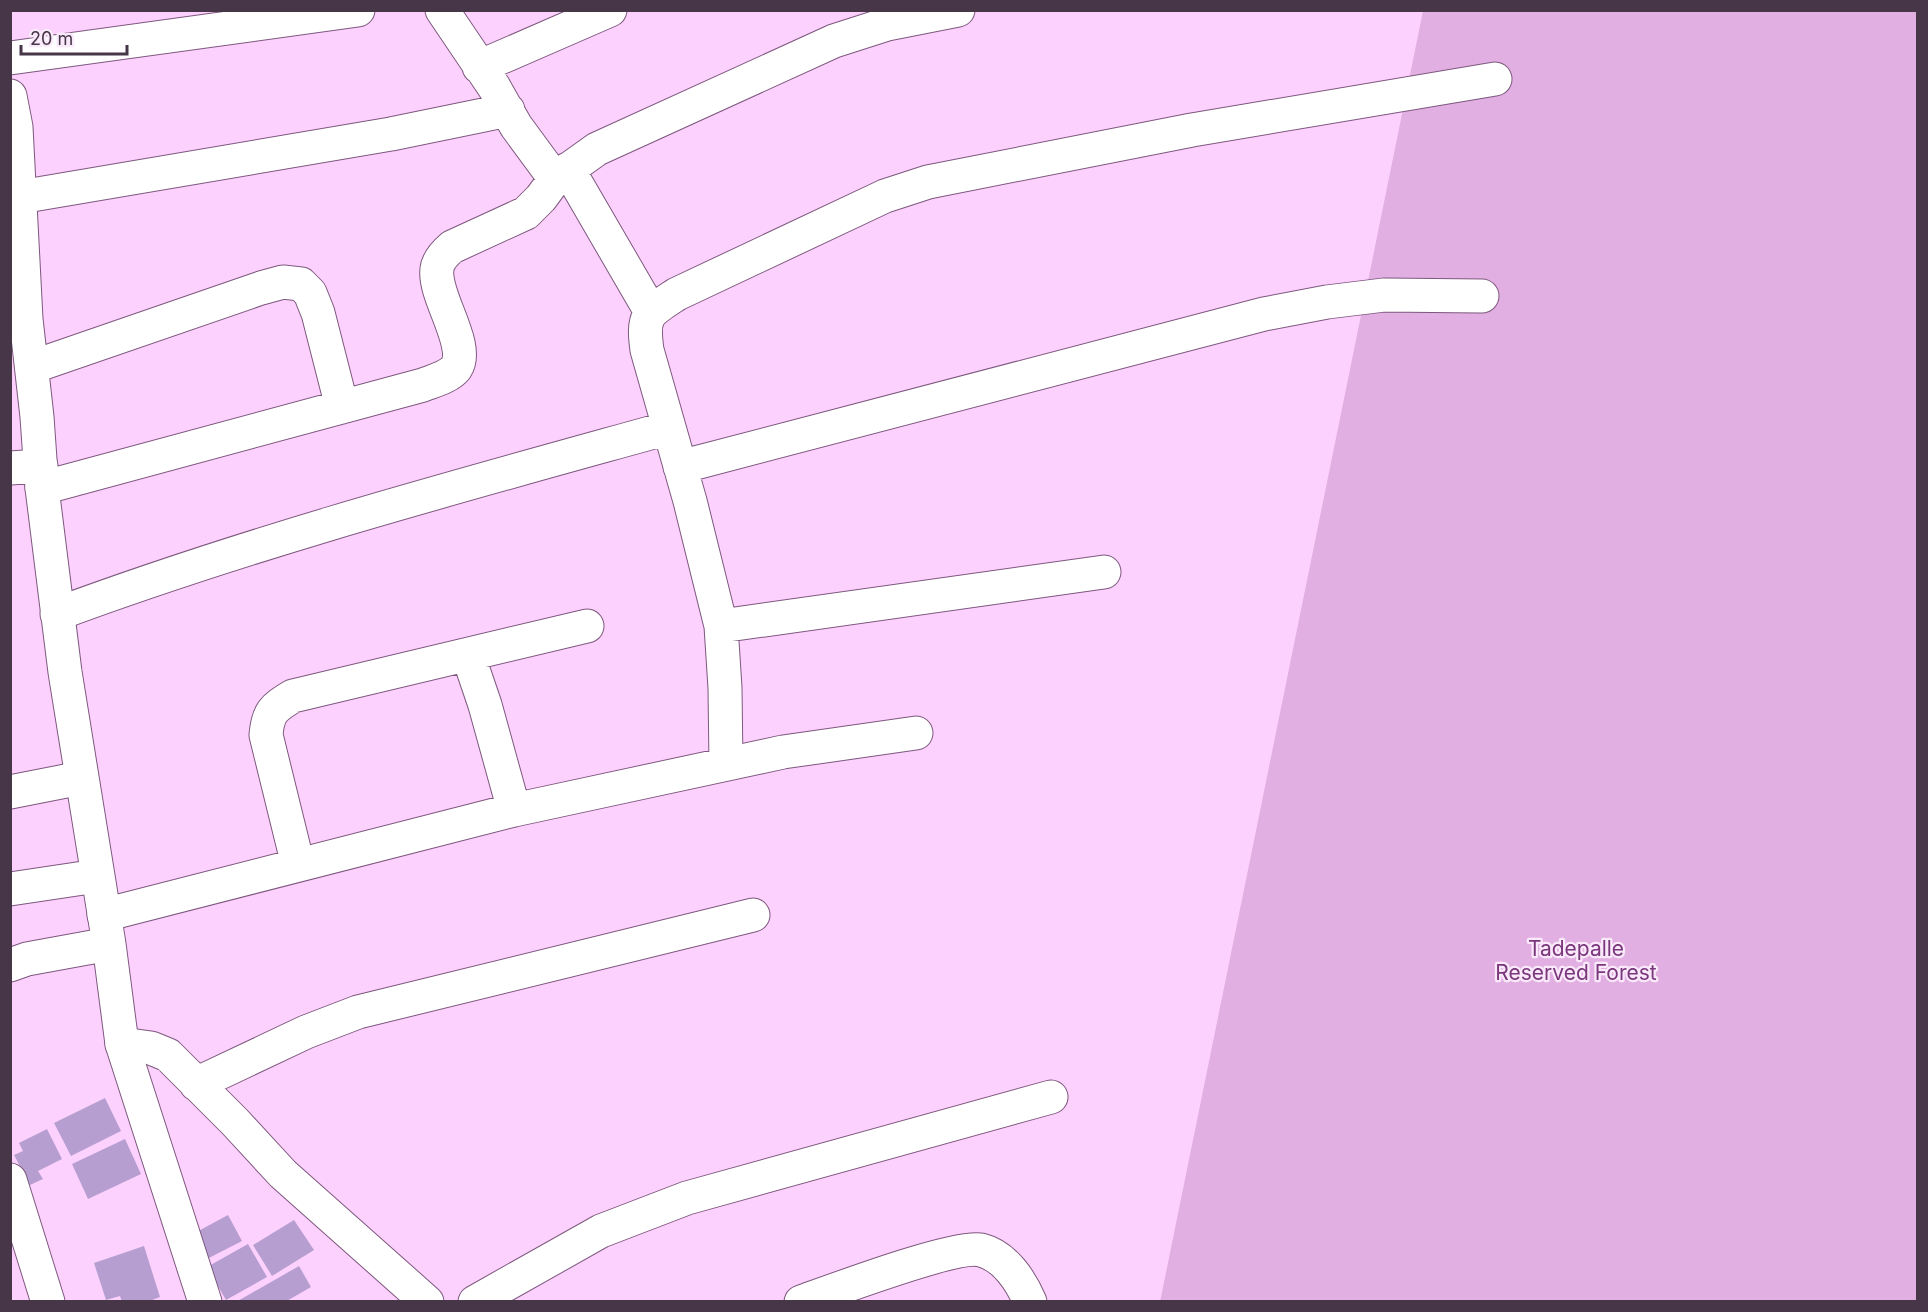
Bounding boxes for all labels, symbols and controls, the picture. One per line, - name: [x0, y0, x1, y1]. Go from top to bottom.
- scale bar: [21, 18, 128, 56]
- text: 20 m: [30, 28, 73, 49]
- park label: Tadepalle Reserved Forest: [1495, 936, 1657, 985]

